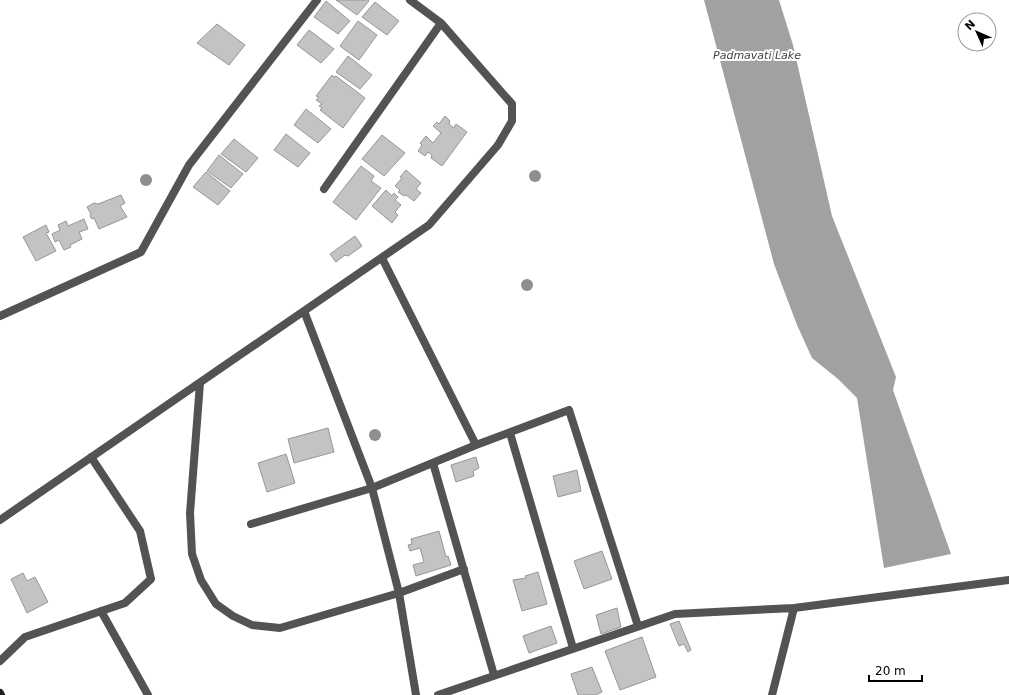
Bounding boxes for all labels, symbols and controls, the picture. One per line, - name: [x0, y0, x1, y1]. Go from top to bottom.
- north arrow: [957, 12, 997, 52]
- text: N: [962, 17, 978, 33]
- water label: Padmavati Lake: [713, 49, 801, 62]
- scale bar: [869, 657, 922, 683]
- text: 20 m: [875, 664, 906, 678]

